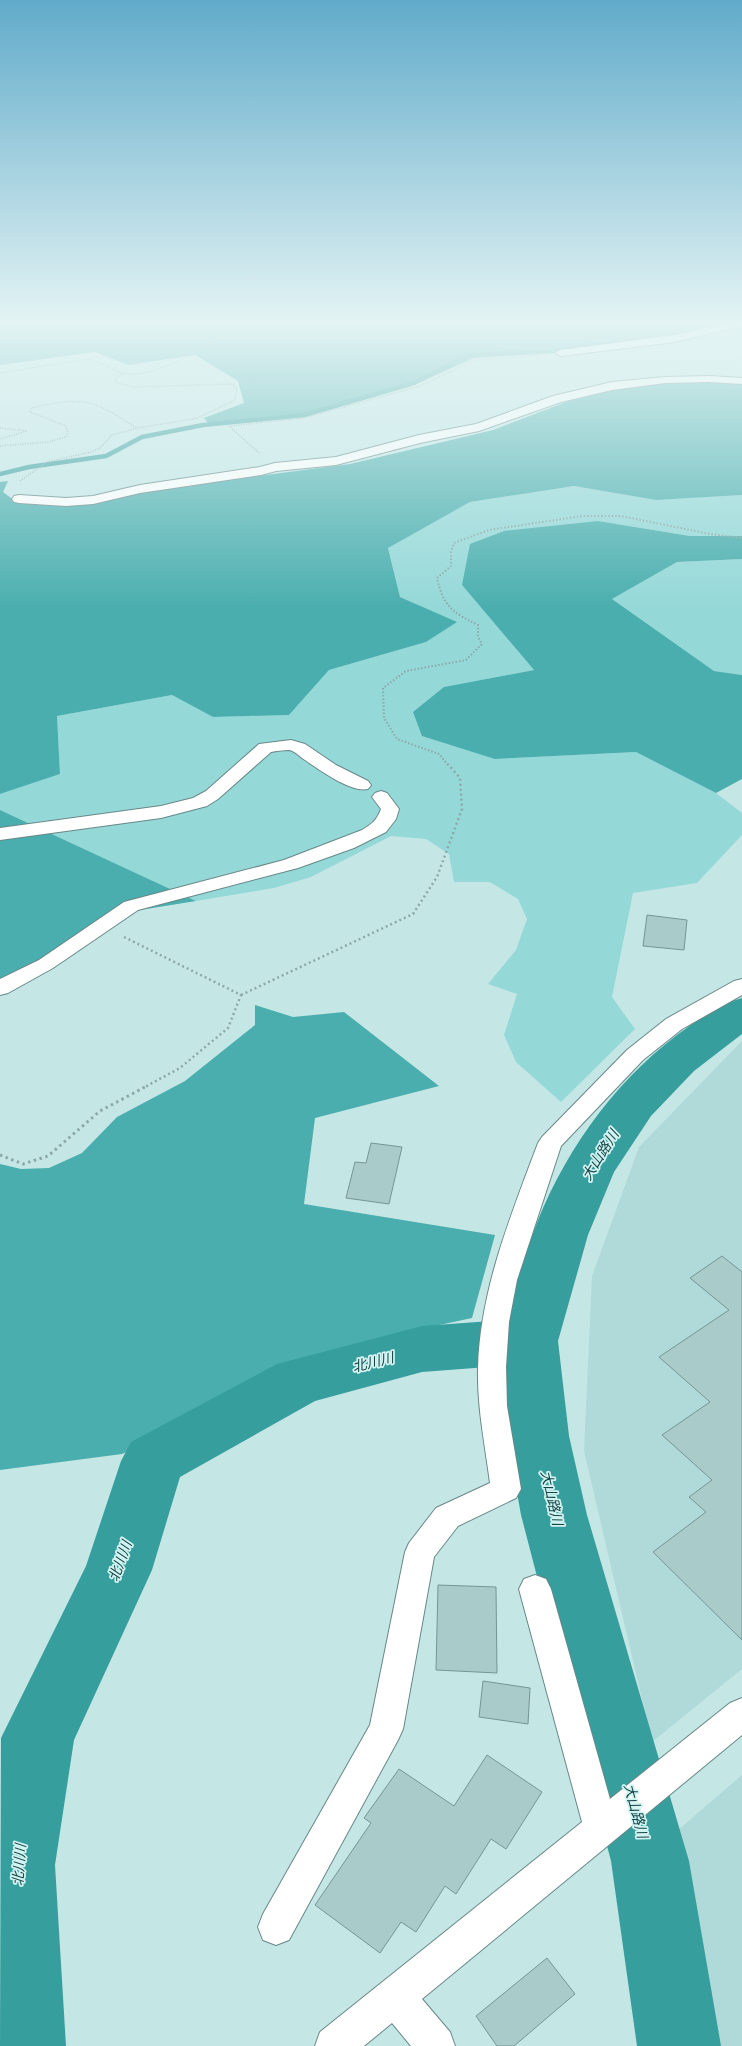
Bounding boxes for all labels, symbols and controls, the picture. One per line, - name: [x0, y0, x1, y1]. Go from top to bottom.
- water label: 大山路川: [576, 1124, 624, 1184]
- water label: 北川川: [350, 1346, 398, 1377]
- water label: 大山路川: [536, 1468, 569, 1529]
- water label: 北川川: [102, 1536, 137, 1584]
- water label: 大山路川: [619, 1781, 654, 1843]
- water label: 北川川: [7, 1841, 31, 1887]

